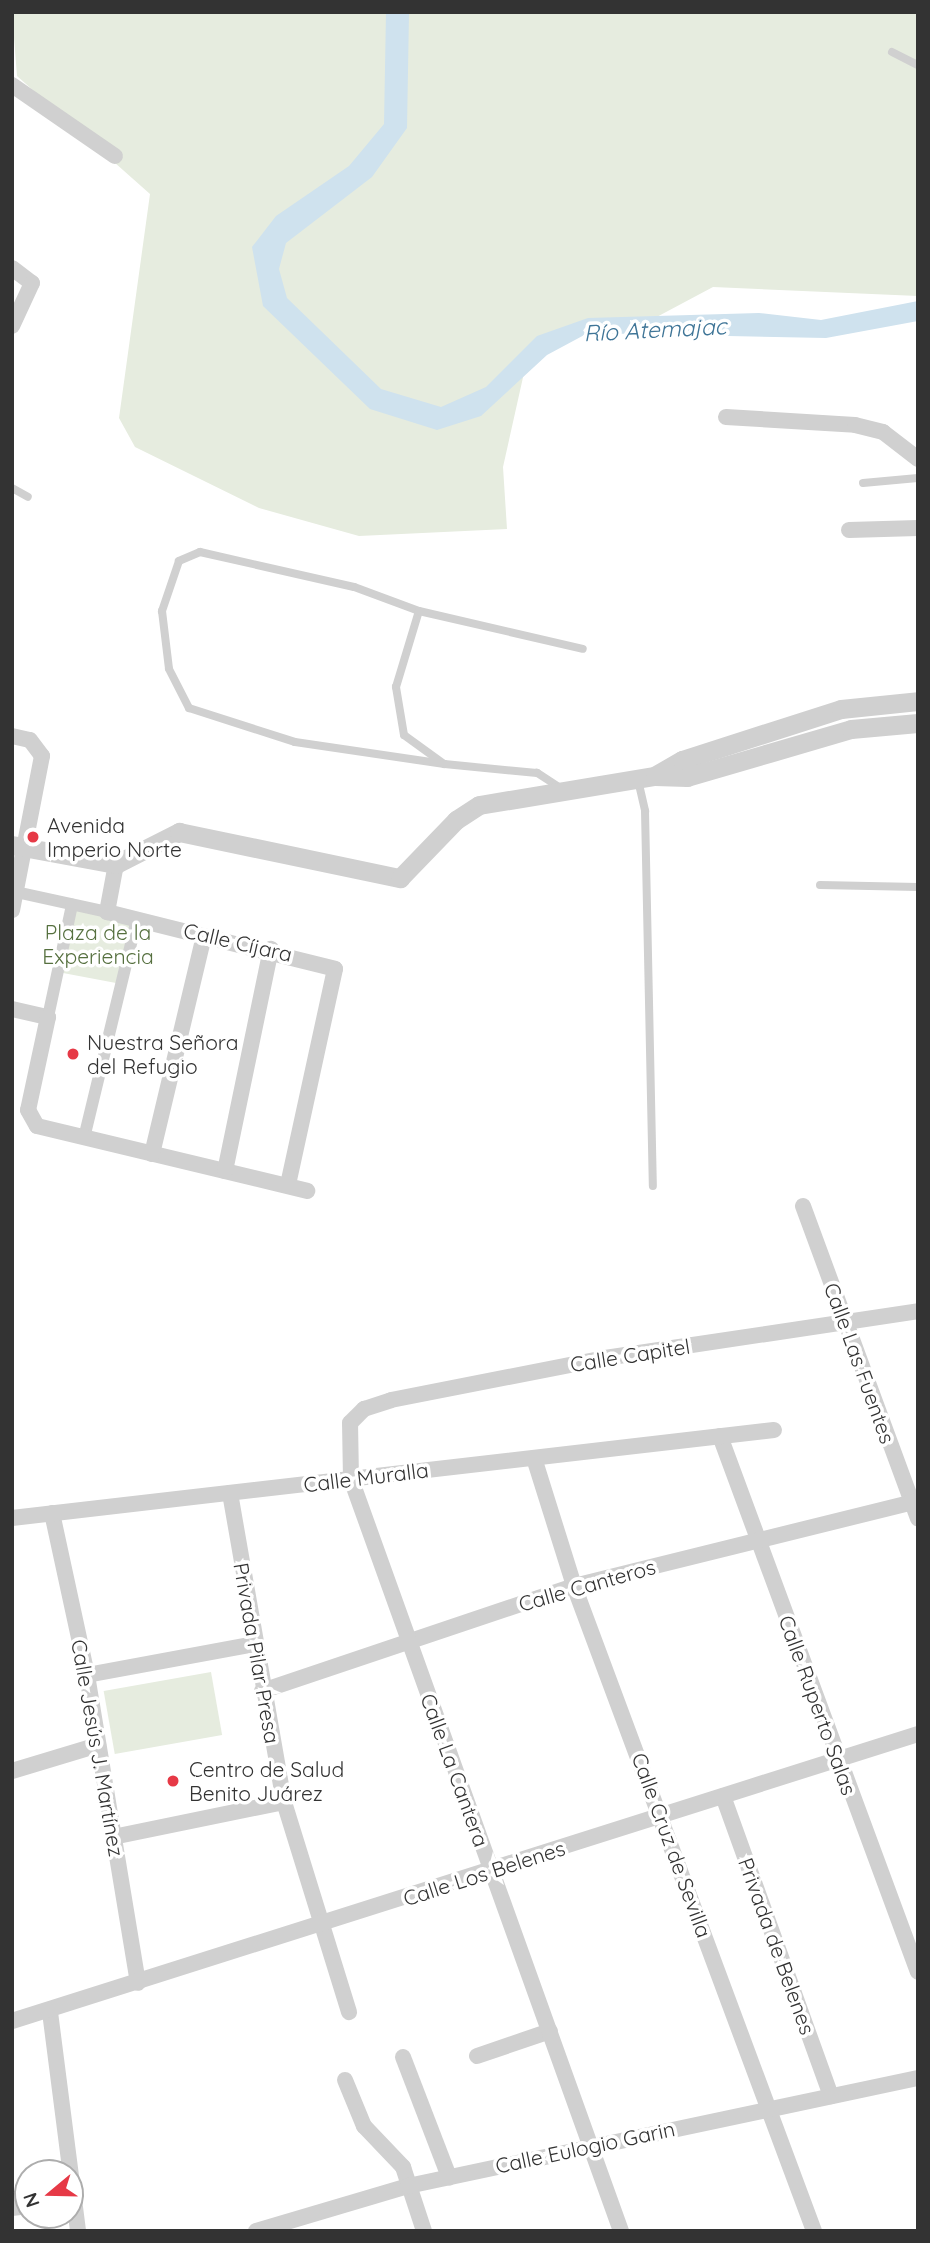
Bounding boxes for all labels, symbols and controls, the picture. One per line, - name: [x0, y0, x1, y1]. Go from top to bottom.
- water label: Río Atemajac: [583, 312, 727, 348]
- place label: Avenida Imperio Norte: [47, 812, 182, 862]
- marker: Avenida Imperio Norte: [25, 829, 41, 845]
- street label: Calle Cíjara: [181, 917, 295, 967]
- park label: Plaza de la Experiencia: [42, 919, 154, 969]
- place label: Nuestra Señora del Refugio: [87, 1029, 238, 1079]
- marker: Nuestra Señora del Refugio: [65, 1046, 81, 1062]
- street label: Calle Las Fuentes: [819, 1279, 901, 1447]
- street label: Calle Capitel: [568, 1333, 692, 1377]
- street label: Calle Muralla: [302, 1457, 430, 1497]
- street label: Calle Canteros: [516, 1553, 658, 1617]
- street label: Privada Pilar Presa: [229, 1561, 285, 1745]
- street label: Calle Ruperto Salas: [774, 1612, 862, 1798]
- street label: Calle Jesús J. Martínez: [66, 1637, 130, 1859]
- street label: Calle La Cantera: [416, 1690, 494, 1850]
- street label: Calle Cruz de Sevilla: [627, 1749, 717, 1941]
- place label: Centro de Salud Benito Juárez: [189, 1756, 344, 1806]
- marker: Centro de Salud Benito Juárez: [163, 1771, 183, 1791]
- street label: Calle Los Belenes: [400, 1835, 568, 1911]
- street label: Privada de Belenes: [733, 1854, 821, 2038]
- street label: Calle Eulogio Garin: [493, 2116, 677, 2178]
- north arrow: [14, 2159, 84, 2229]
- text: N: [17, 2190, 45, 2211]

